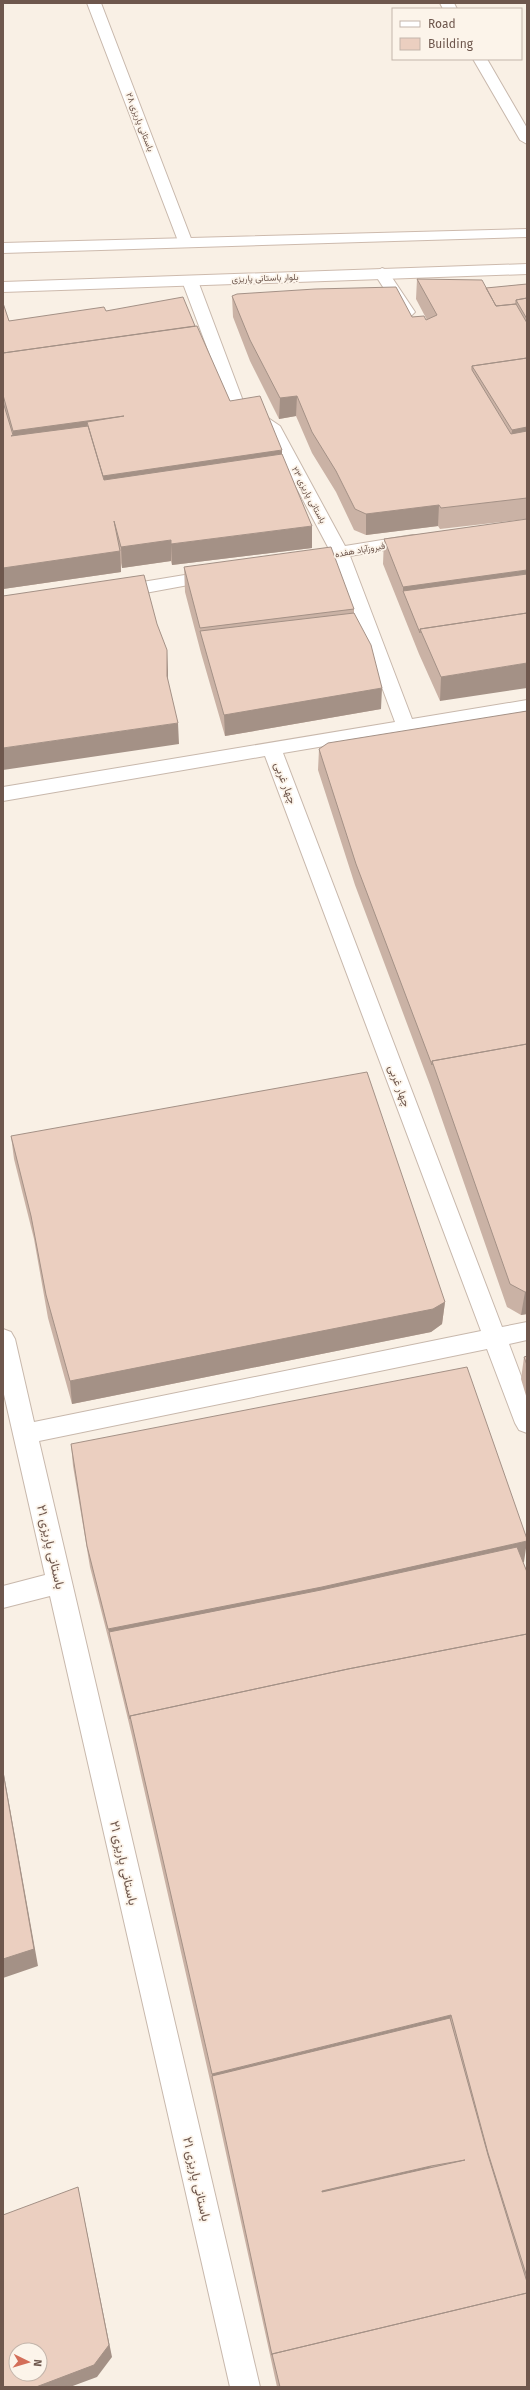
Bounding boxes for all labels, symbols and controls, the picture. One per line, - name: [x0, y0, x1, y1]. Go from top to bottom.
- legend: [392, 8, 522, 60]
- text: Road: [428, 17, 456, 31]
- text: Building: [428, 37, 474, 51]
- street label: باستانی پاریزی ۲۸: [123, 91, 156, 154]
- street label: بلوار باستانی پاریزی: [231, 272, 299, 285]
- street label: باستانی پاریزی ۲۳: [289, 465, 328, 526]
- street label: فیروزآباد هفده: [334, 541, 386, 560]
- street label: چهار غربی: [270, 760, 299, 806]
- street label: چهار غربی: [384, 1063, 413, 1109]
- street label: باستانی پاریزی ۲۱: [32, 1503, 68, 1591]
- street label: باستانی پاریزی ۲۱: [105, 1819, 141, 1907]
- street label: باستانی پاریزی ۲۱: [178, 2135, 214, 2223]
- north arrow: [8, 2342, 48, 2382]
- text: N: [31, 2359, 44, 2367]

